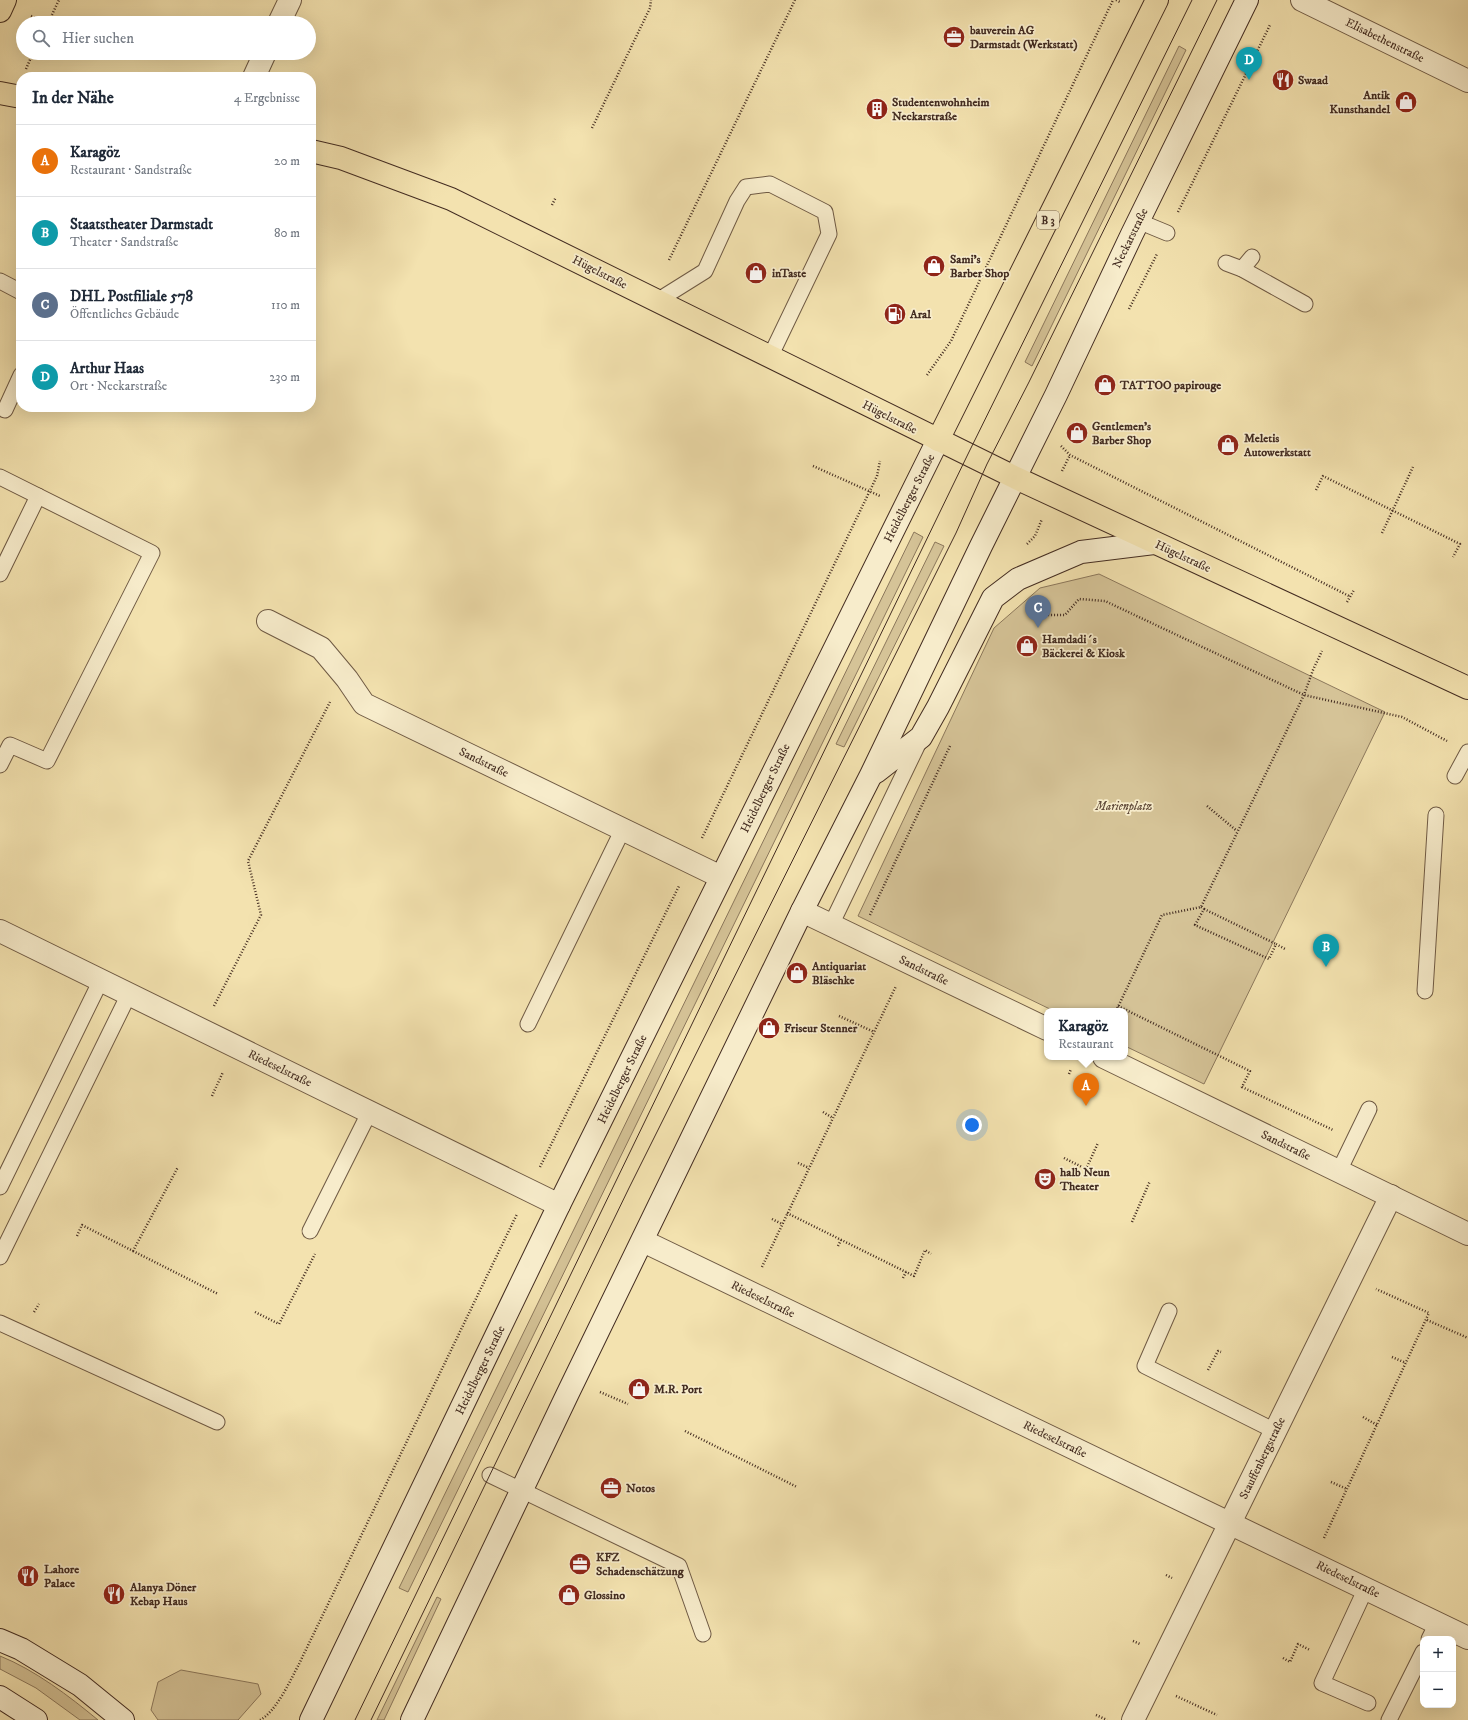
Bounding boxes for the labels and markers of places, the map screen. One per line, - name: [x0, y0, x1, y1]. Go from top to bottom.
- place label: bauverein AG Darmstadt (Werkstatt): [969, 23, 1078, 52]
- office icon: bauverein AG Darmstadt (Werkstatt): [941, 24, 967, 50]
- pin: D: [1236, 47, 1262, 80]
- restaurant icon: Swaad: [1270, 67, 1296, 93]
- place label: Swaad: [1298, 73, 1329, 88]
- place label: Antik Kunsthandel: [1330, 88, 1391, 117]
- shop icon: Antik Kunsthandel: [1393, 89, 1419, 115]
- place label: Studentenwohnheim Neckarstraße: [892, 95, 989, 124]
- building icon: Studentenwohnheim Neckarstraße: [864, 96, 890, 122]
- place label: Sami's Barber Shop: [950, 252, 1009, 281]
- shop icon: Sami's Barber Shop: [921, 253, 947, 279]
- shop icon: inTaste: [743, 260, 769, 286]
- place label: inTaste: [772, 266, 806, 281]
- fuel station icon: Aral: [882, 301, 908, 327]
- place label: Aral: [909, 307, 931, 322]
- shop icon: TATTOO papirouge: [1092, 372, 1118, 398]
- place label: TATTOO papirouge: [1119, 378, 1221, 393]
- place label: Gentlemen's Barber Shop: [1092, 419, 1151, 448]
- shop icon: Gentlemen's Barber Shop: [1064, 420, 1090, 446]
- place label: Meletis Autowerkstatt: [1243, 431, 1311, 460]
- shop icon: Meletis Autowerkstatt: [1215, 432, 1241, 458]
- pin: C: [1025, 595, 1051, 628]
- place label: Hamdadi´s Bäckerei & Kiosk: [1042, 632, 1126, 661]
- shop icon: Hamdadi´s Bäckerei & Kiosk: [1014, 633, 1040, 659]
- pin: B: [1313, 934, 1339, 967]
- place label: Antiquariat Bläschke: [811, 959, 866, 988]
- shop icon: Antiquariat Bläschke: [784, 960, 810, 986]
- shop icon: Friseur Stenner: [756, 1015, 782, 1041]
- place label: Friseur Stenner: [784, 1021, 858, 1036]
- pin: A: [1073, 1073, 1099, 1106]
- place label: halb Neun Theater: [1059, 1165, 1111, 1194]
- theatre icon: halb Neun Theater: [1032, 1166, 1058, 1192]
- shop icon: M.R. Port: [626, 1376, 652, 1402]
- place label: M.R. Port: [654, 1382, 702, 1397]
- office icon: Notos: [598, 1475, 624, 1501]
- place label: Notos: [626, 1481, 655, 1496]
- place label: KFZ Schadenschätzung: [596, 1550, 685, 1579]
- office icon: KFZ Schadenschätzung: [567, 1551, 593, 1577]
- place label: Lahore Palace: [44, 1562, 79, 1591]
- restaurant icon: Lahore Palace: [15, 1563, 41, 1589]
- place label: Alanya Döner Kebap Haus: [129, 1580, 197, 1609]
- restaurant icon: Alanya Döner Kebap Haus: [101, 1581, 127, 1607]
- shop icon: Glossino: [556, 1582, 582, 1608]
- place label: Glossino: [584, 1588, 625, 1603]

